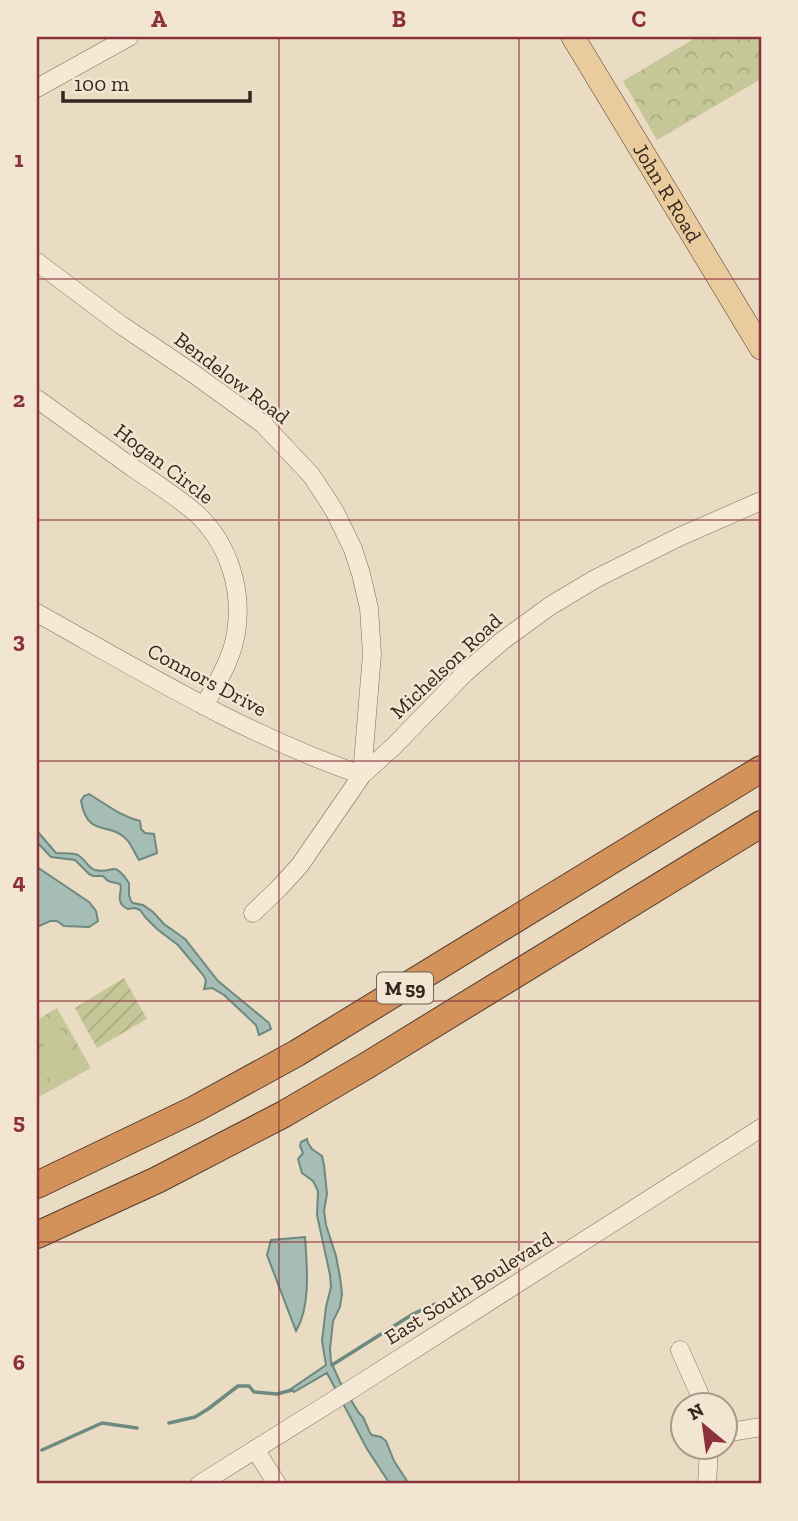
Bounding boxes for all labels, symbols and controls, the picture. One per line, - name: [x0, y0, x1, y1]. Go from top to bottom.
- text: A: [151, 5, 167, 33]
- text: B: [392, 5, 406, 33]
- text: C: [632, 5, 646, 33]
- scale bar: [63, 60, 250, 104]
- text: 100 m: [74, 71, 129, 96]
- street label: John R Road: [628, 138, 707, 247]
- text: 1: [14, 145, 24, 173]
- street label: Bendelow Road: [170, 326, 295, 429]
- text: 2: [13, 385, 25, 413]
- street label: Hogan Circle: [110, 418, 219, 509]
- street label: Michelson Road: [385, 607, 507, 724]
- text: 3: [13, 626, 25, 654]
- street label: Connors Drive: [143, 638, 271, 721]
- text: 4: [12, 867, 26, 895]
- road number: M 59: [377, 972, 433, 1004]
- text: 5: [13, 1107, 25, 1135]
- street label: East South Boulevard: [380, 1225, 558, 1349]
- text: 6: [13, 1348, 25, 1376]
- north arrow: [668, 1392, 738, 1462]
- text: N: [684, 1398, 708, 1425]

